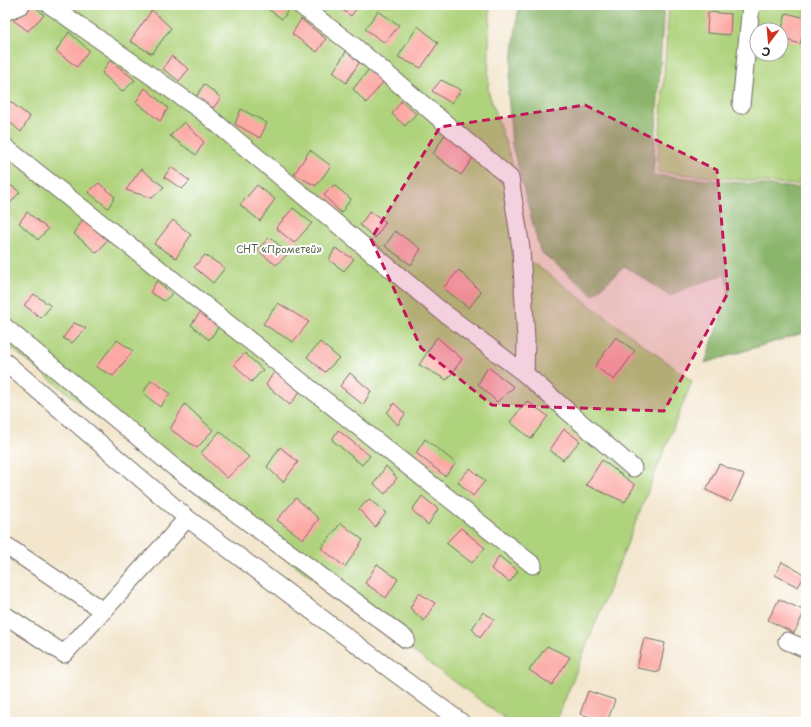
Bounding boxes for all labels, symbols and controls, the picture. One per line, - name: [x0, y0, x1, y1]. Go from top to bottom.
- north arrow: [749, 22, 789, 62]
- text: С: [760, 43, 772, 61]
- park label: СНТ «Прометей»: [236, 241, 322, 256]

